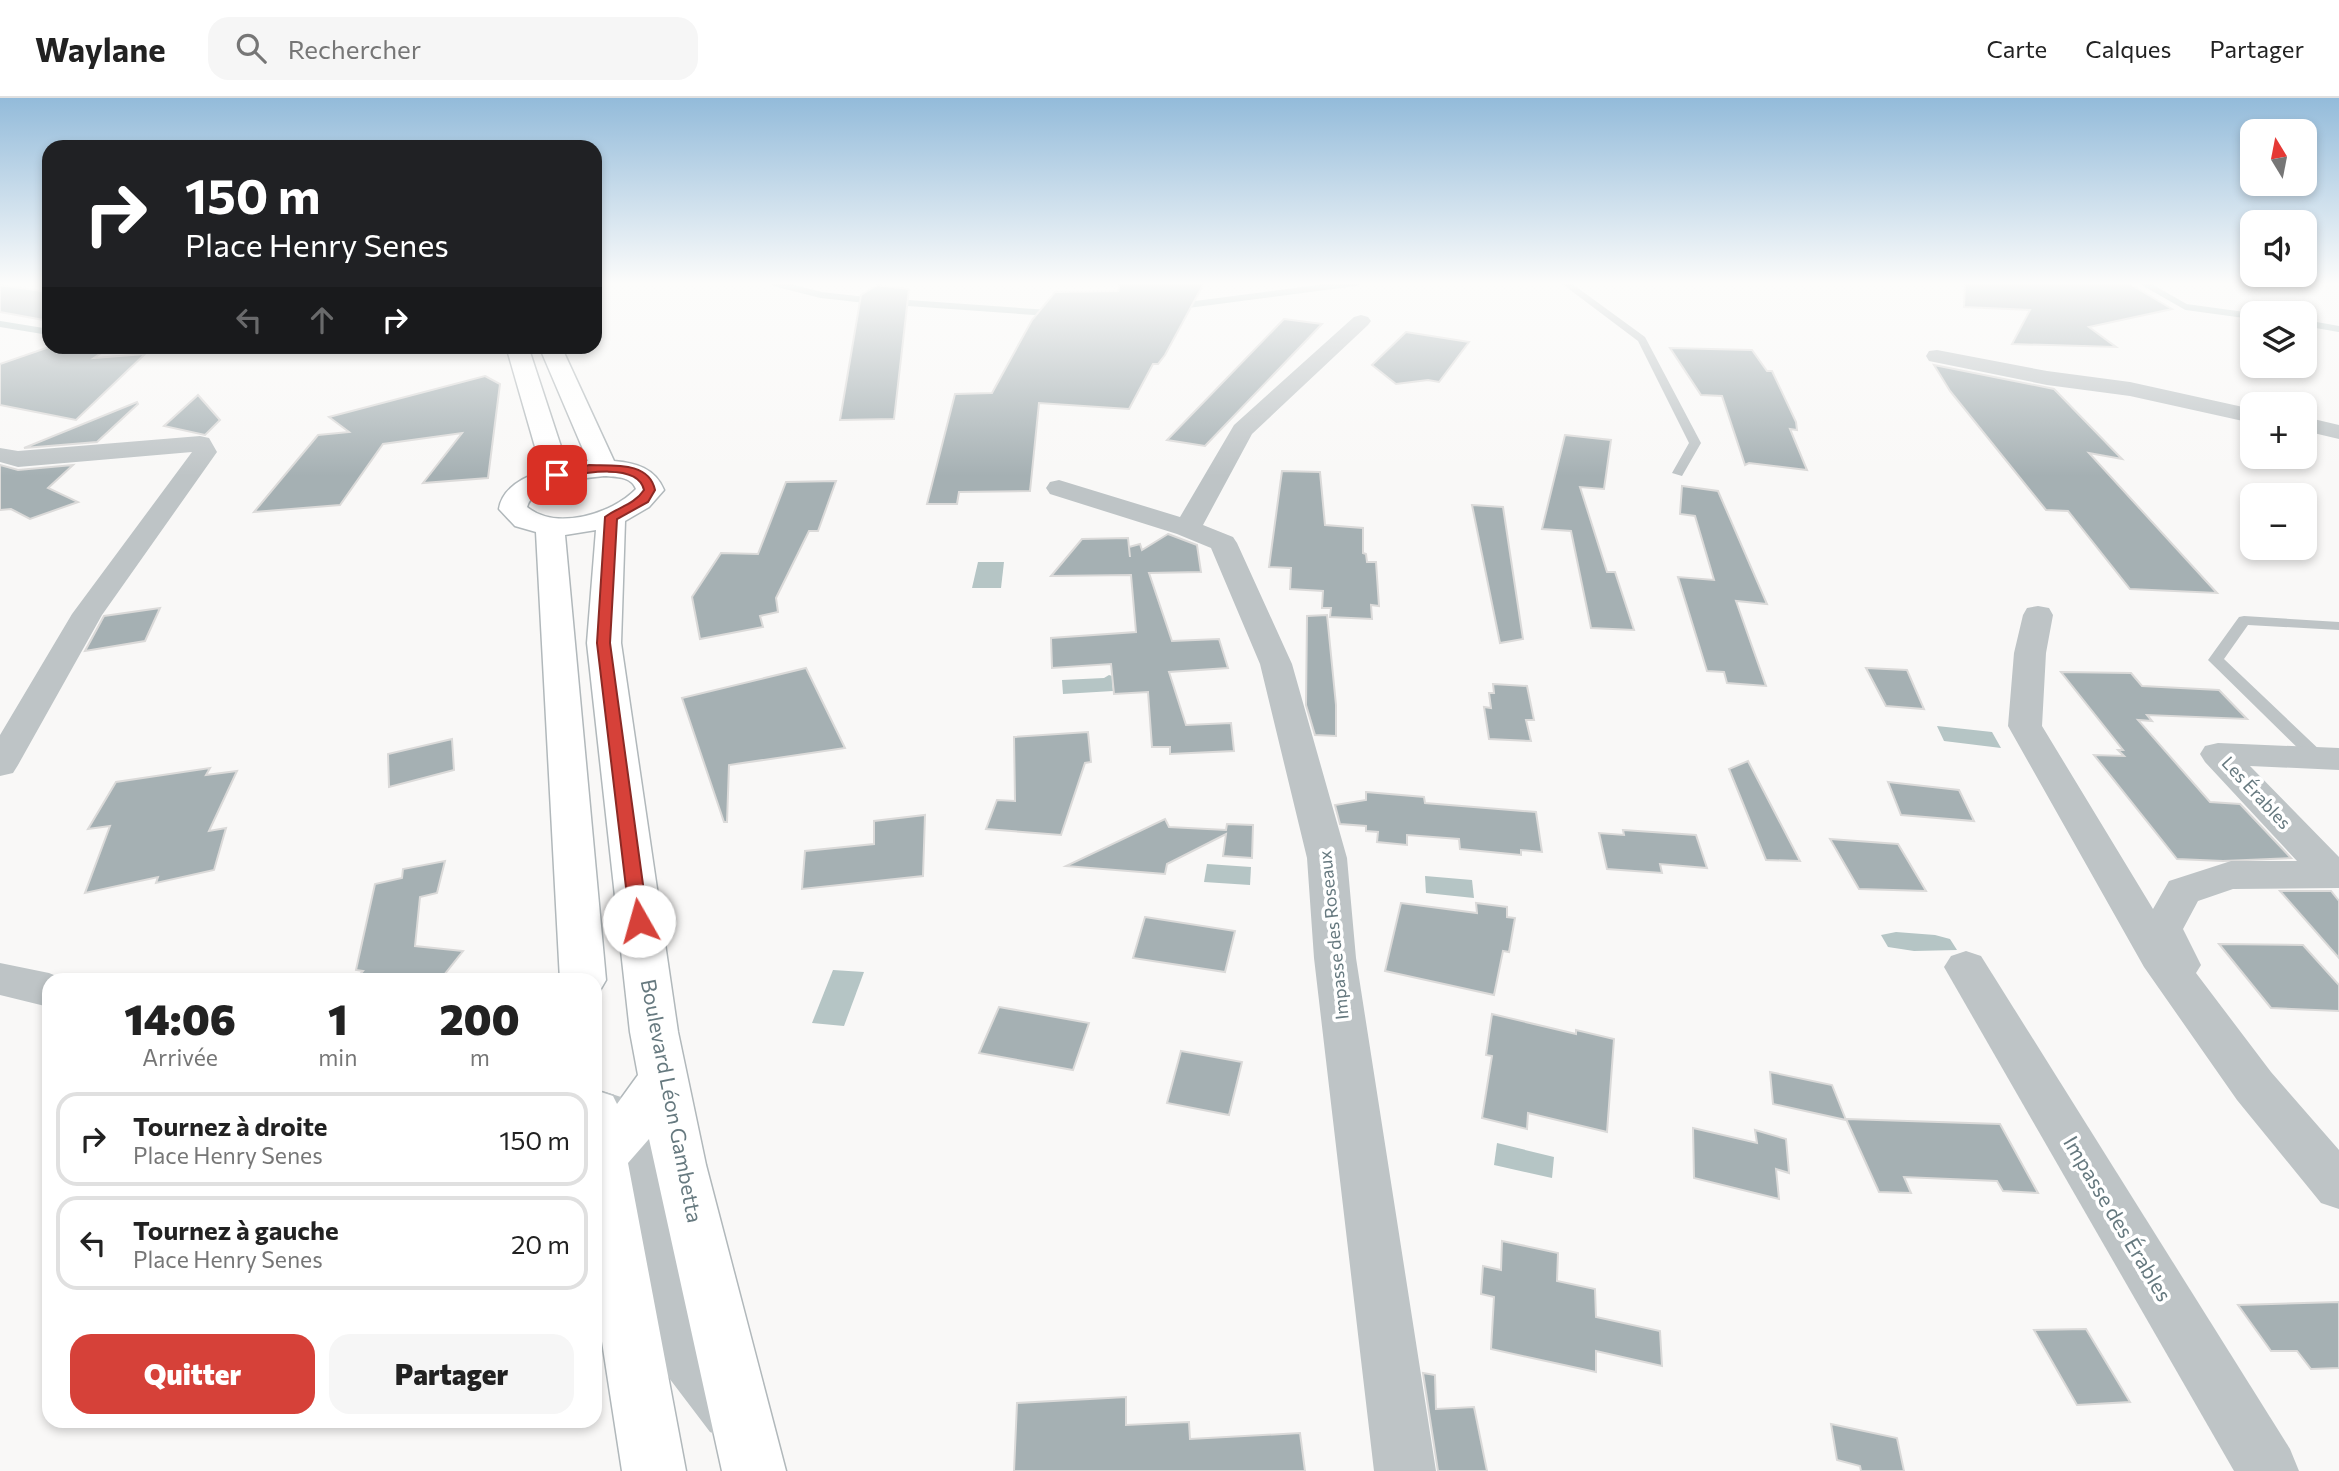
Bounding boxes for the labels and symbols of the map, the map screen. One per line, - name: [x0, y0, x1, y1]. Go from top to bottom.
- north arrow: [2240, 119, 2317, 196]
- pin: [527, 445, 587, 505]
- street label: Les Érables: [2218, 751, 2296, 833]
- street label: Impasse des Roseaux: [1313, 849, 1353, 1021]
- position arrow: [602, 884, 676, 958]
- street label: Boulevard Léon Gambetta: [637, 977, 708, 1225]
- street label: Impasse des Érables: [2059, 1131, 2178, 1305]

